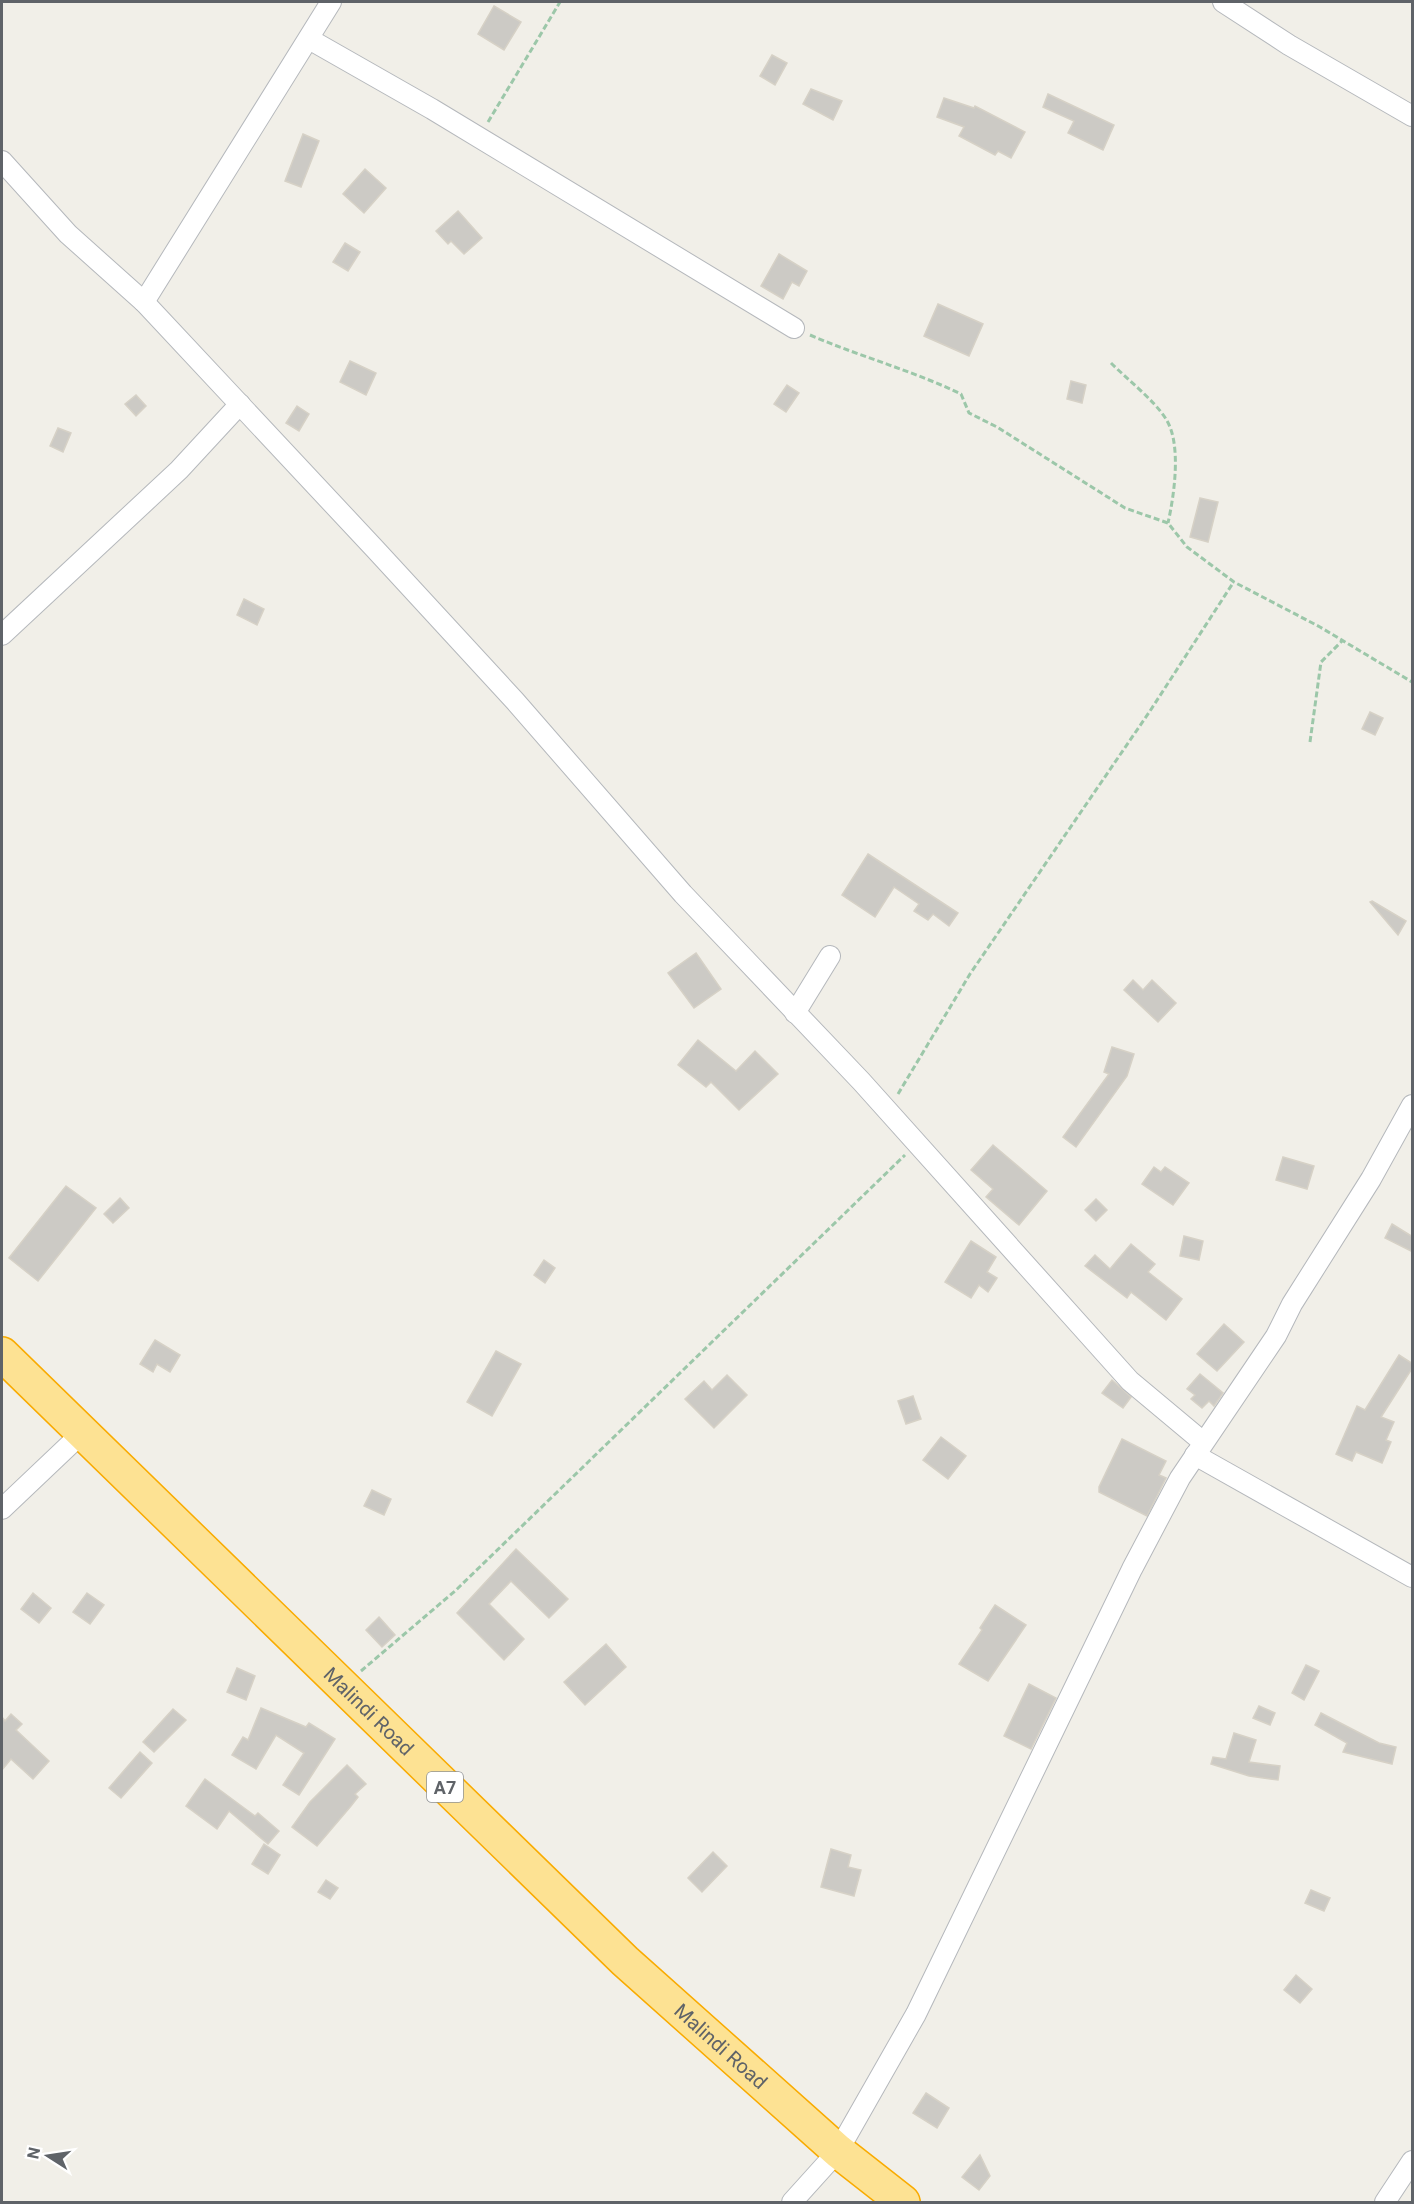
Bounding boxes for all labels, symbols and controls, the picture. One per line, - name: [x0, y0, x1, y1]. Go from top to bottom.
- street label: Malindi Road: [319, 1662, 419, 1760]
- road number: A7: [427, 1772, 463, 1802]
- street label: Malindi Road: [669, 1999, 772, 2094]
- north arrow: [18, 2126, 78, 2186]
- text: N: [23, 2145, 44, 2160]

